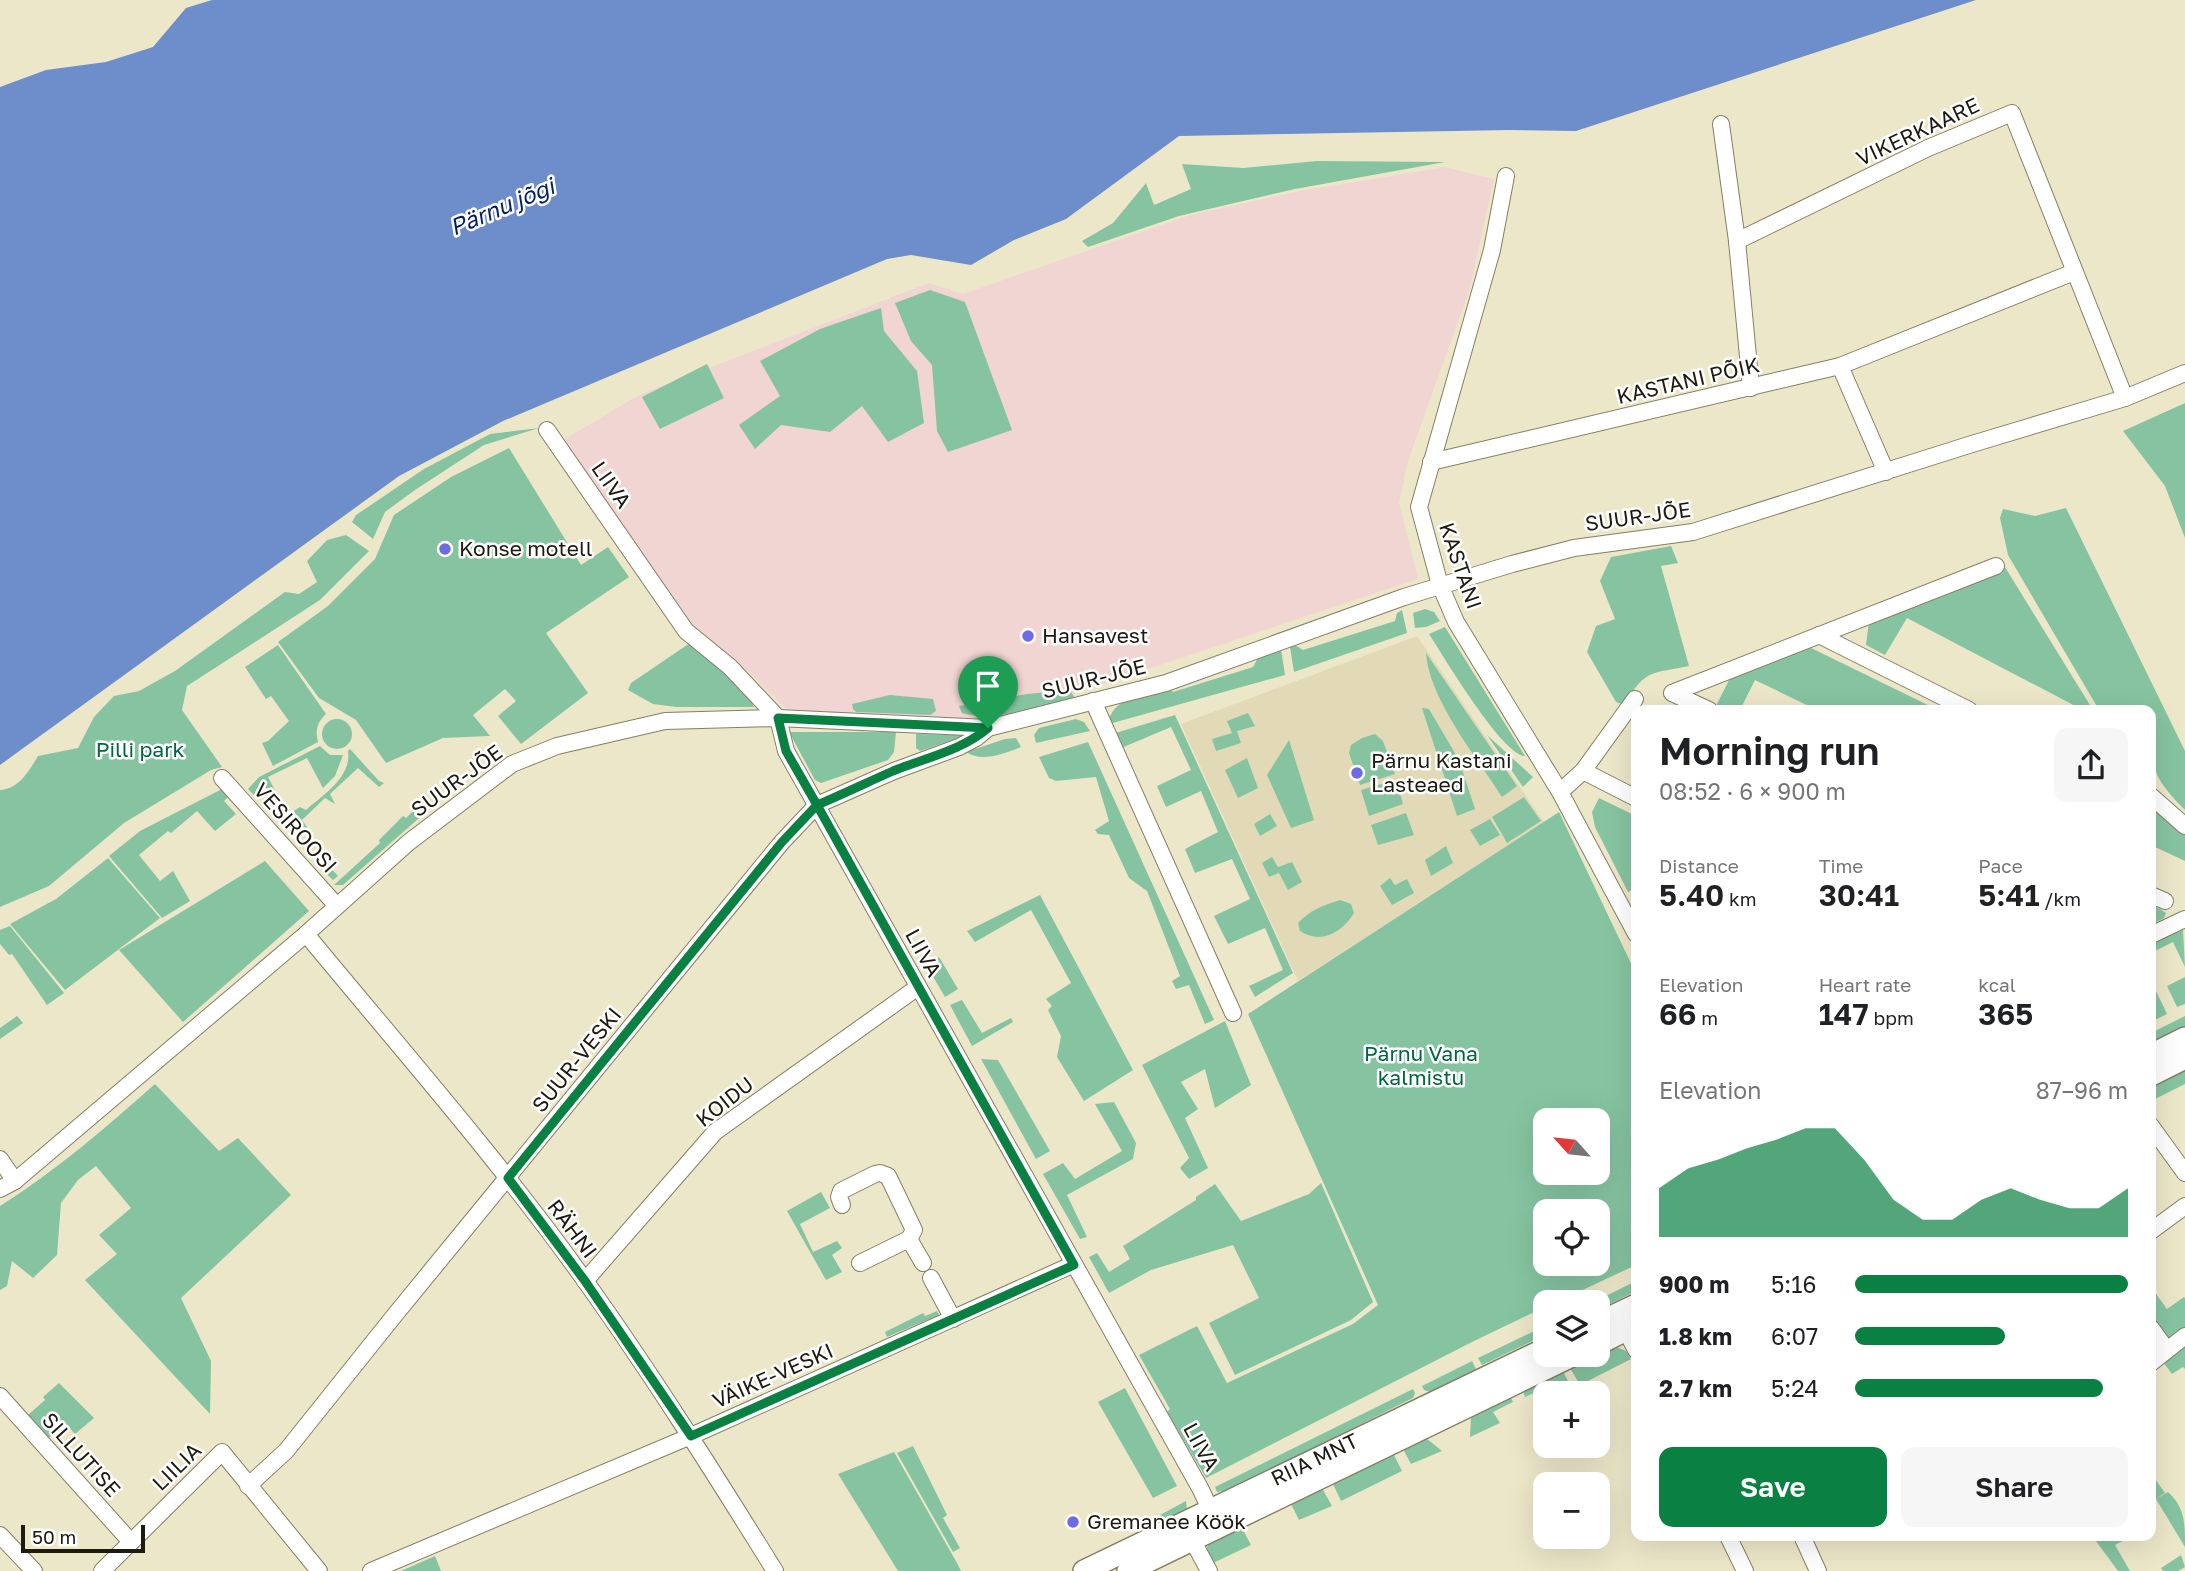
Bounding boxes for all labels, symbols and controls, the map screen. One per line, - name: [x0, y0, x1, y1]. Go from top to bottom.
- street label: VIKERKAARE: [1852, 91, 1983, 171]
- water label: Pärnu jõgi: [445, 170, 561, 241]
- street label: KASTANI PÕIK: [1614, 351, 1762, 409]
- street label: LIIVA: [586, 456, 637, 513]
- street label: SUUR-JÕE: [1583, 496, 1692, 536]
- street label: KASTANI: [1434, 519, 1488, 612]
- place label: Konse motell: [459, 535, 592, 561]
- marker: Konse motell: [437, 541, 453, 557]
- place label: Hansavest: [1042, 622, 1148, 648]
- marker: Hansavest: [1020, 628, 1036, 644]
- street label: SUUR-JÕE: [1039, 653, 1149, 704]
- pin: [958, 656, 1018, 728]
- icon: arrive: [969, 667, 1007, 705]
- text: Morning run: [1659, 728, 1880, 773]
- button: share: [2054, 728, 2128, 802]
- park label: Pilli park: [96, 736, 184, 762]
- street label: SUUR-JÕE: [406, 738, 507, 822]
- place label: Pärnu Kastani Lasteaed: [1371, 747, 1512, 797]
- marker: Pärnu Kastani Lasteaed: [1349, 765, 1365, 781]
- street label: VESIROOSI: [249, 777, 343, 878]
- text: 08:52 · 6 × 900 m: [1659, 777, 1846, 805]
- text: Distance: [1659, 854, 1739, 877]
- text: Time: [1819, 854, 1863, 877]
- text: Pace: [1978, 854, 2023, 877]
- text: 5.40: [1659, 877, 1724, 913]
- text: 30:41: [1819, 877, 1899, 913]
- text: 5:41: [1978, 877, 2040, 913]
- text: km: [1724, 887, 1757, 910]
- text: /km: [2040, 887, 2081, 910]
- street label: LIIVA: [900, 924, 948, 981]
- text: Elevation: [1659, 973, 1744, 996]
- text: Heart rate: [1819, 973, 1911, 996]
- text: kcal: [1978, 973, 2016, 996]
- text: 66: [1659, 996, 1696, 1032]
- text: 147: [1819, 996, 1869, 1032]
- text: 365: [1978, 996, 2033, 1032]
- street label: SUUR-VESKI: [526, 1002, 627, 1117]
- text: m: [1696, 1006, 1718, 1029]
- text: bpm: [1869, 1006, 1914, 1029]
- park label: Pärnu Vana kalmistu: [1364, 1040, 1478, 1090]
- street label: KOIDU: [690, 1071, 758, 1132]
- text: Elevation: [1659, 1076, 1761, 1104]
- text: 87–96 m: [2036, 1076, 2128, 1104]
- north arrow: [1533, 1108, 1610, 1185]
- map controls: [1533, 1108, 1610, 1549]
- street label: RÄHNI: [542, 1194, 603, 1263]
- button: locate: [1533, 1199, 1610, 1276]
- text: 900 m: [1659, 1270, 1729, 1298]
- text: 5:16: [1771, 1270, 1816, 1298]
- button: layers: [1533, 1290, 1610, 1367]
- text: 1.8 km: [1659, 1322, 1732, 1350]
- text: 6:07: [1771, 1322, 1818, 1350]
- street label: VÄIKE-VESKI: [708, 1337, 837, 1413]
- text: 2.7 km: [1659, 1374, 1732, 1402]
- text: 5:24: [1771, 1374, 1819, 1402]
- button: +: [1533, 1381, 1610, 1458]
- street label: SILLUTISE: [37, 1407, 126, 1502]
- street label: LIIVA: [1178, 1418, 1226, 1475]
- street label: RIIA MNT: [1266, 1427, 1362, 1491]
- street label: LIILIA: [146, 1437, 206, 1496]
- button: Save: [1659, 1447, 1887, 1527]
- button: Share: [1901, 1447, 2128, 1527]
- button: −: [1533, 1472, 1610, 1549]
- place label: Gremanee Köök: [1087, 1508, 1246, 1534]
- marker: Gremanee Köök: [1065, 1514, 1081, 1530]
- scale bar: [21, 1522, 145, 1554]
- text: 50 m: [32, 1525, 76, 1548]

